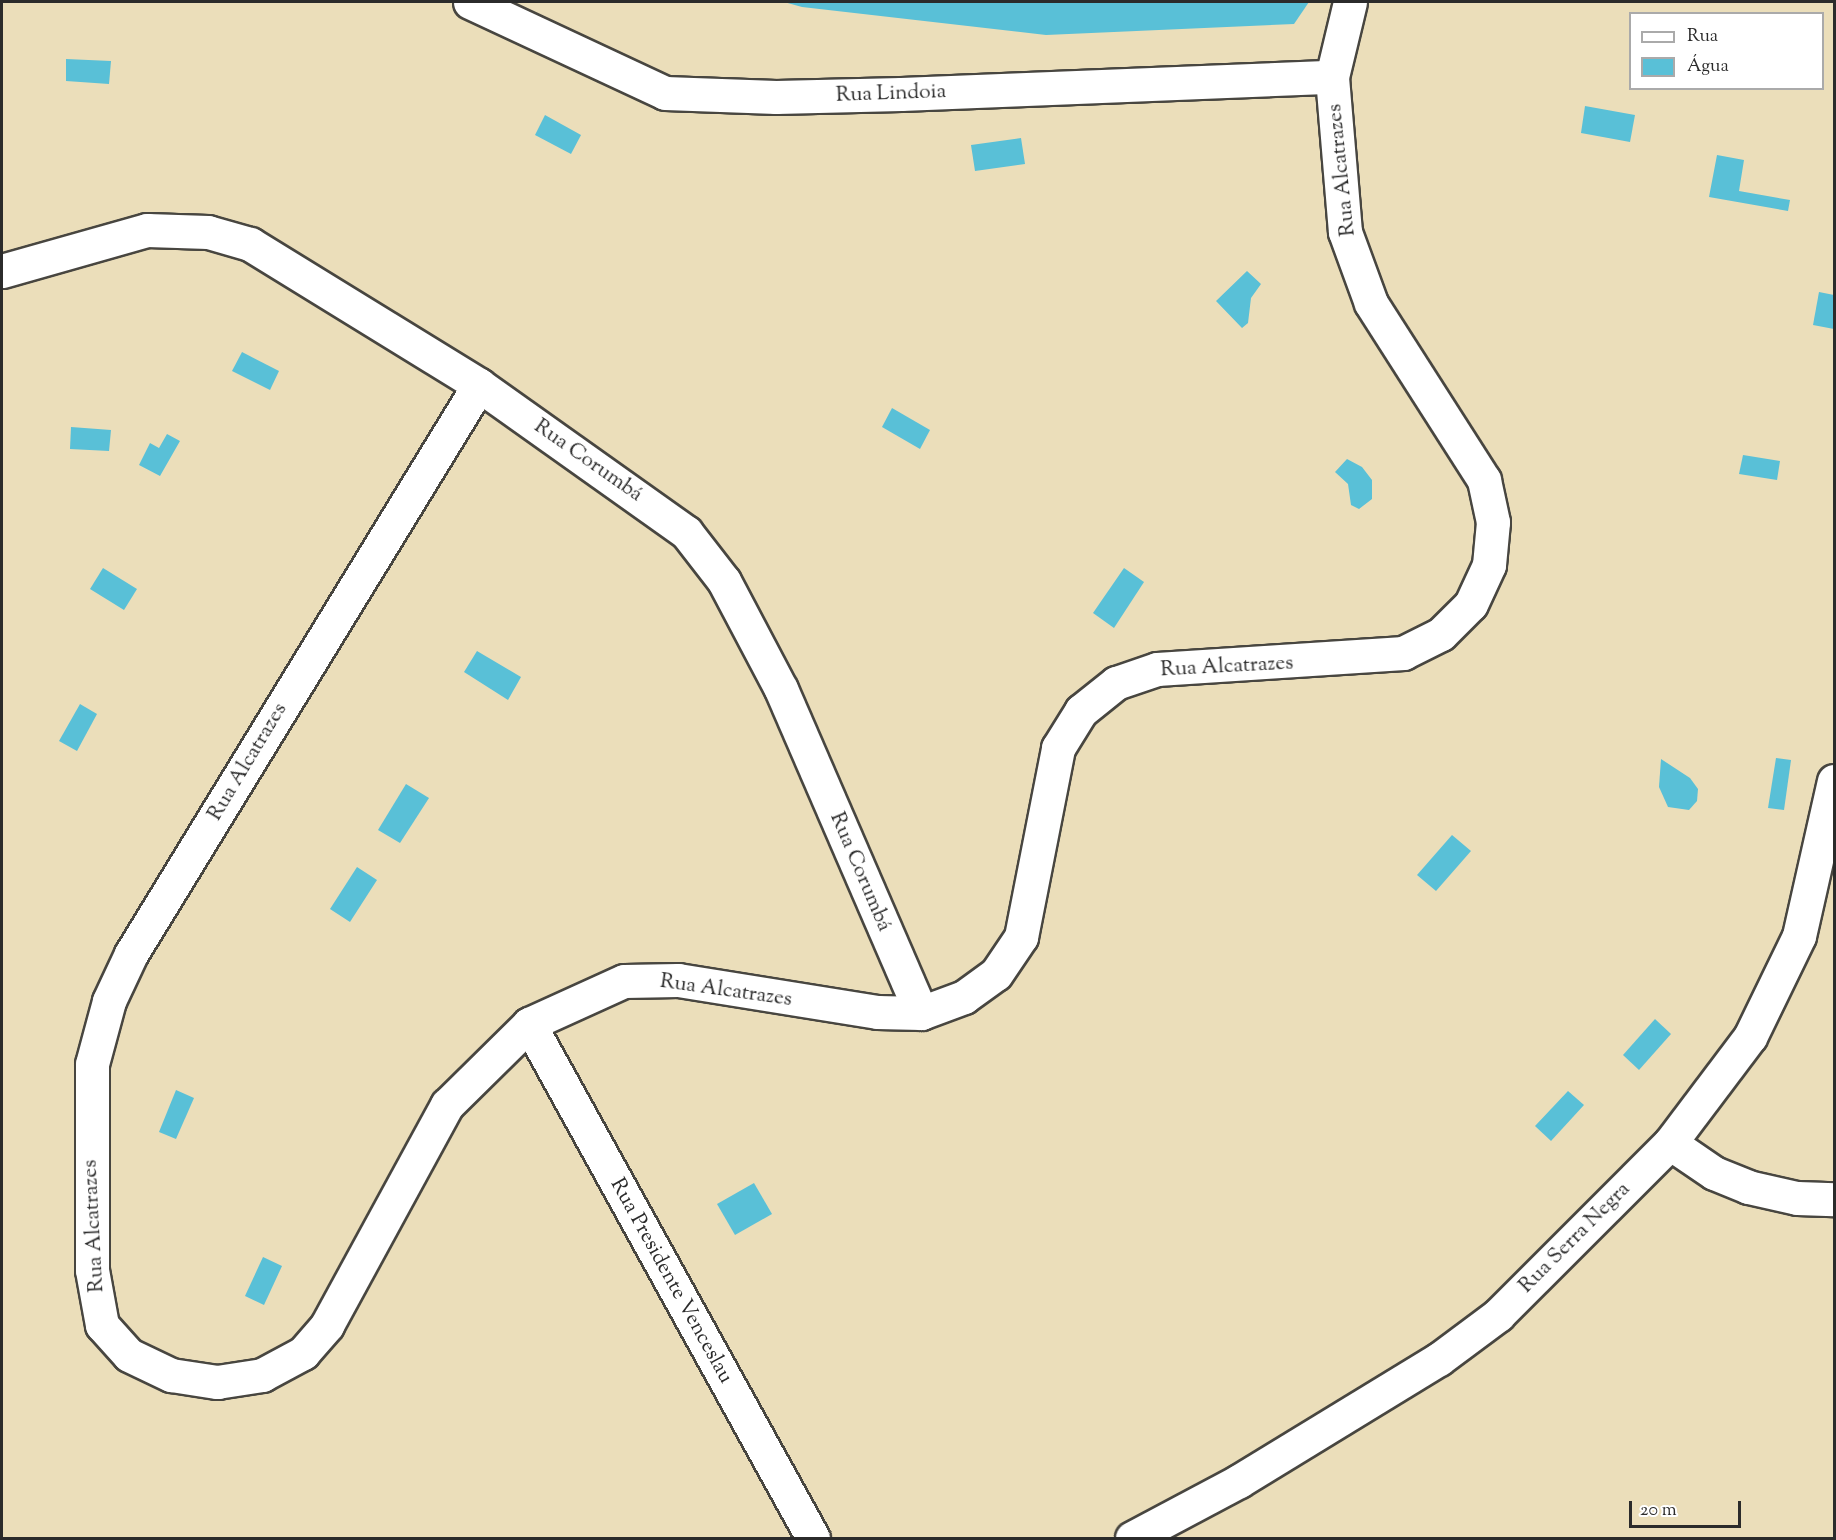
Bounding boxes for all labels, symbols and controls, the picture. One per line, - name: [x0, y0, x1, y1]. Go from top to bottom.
- legend: [1629, 12, 1824, 90]
- text: Rua: [1687, 24, 1718, 50]
- text: Água: [1687, 54, 1729, 80]
- street label: Rua Lindoia: [835, 79, 947, 109]
- street label: Rua Alcatrazes: [1323, 102, 1361, 238]
- street label: Rua Corumbá: [529, 414, 647, 508]
- street label: Rua Alcatrazes: [1160, 651, 1294, 683]
- street label: Rua Alcatrazes: [203, 698, 293, 826]
- street label: Rua Corumbá: [824, 809, 896, 935]
- street label: Rua Alcatrazes: [658, 969, 794, 1013]
- street label: Rua Alcatrazes: [78, 1159, 110, 1293]
- street label: Rua Presidente Venceslau: [604, 1174, 738, 1388]
- street label: Rua Serra Negra: [1514, 1177, 1636, 1299]
- scale bar: [1632, 1489, 1744, 1527]
- text: 20 m: [1640, 1498, 1677, 1524]

